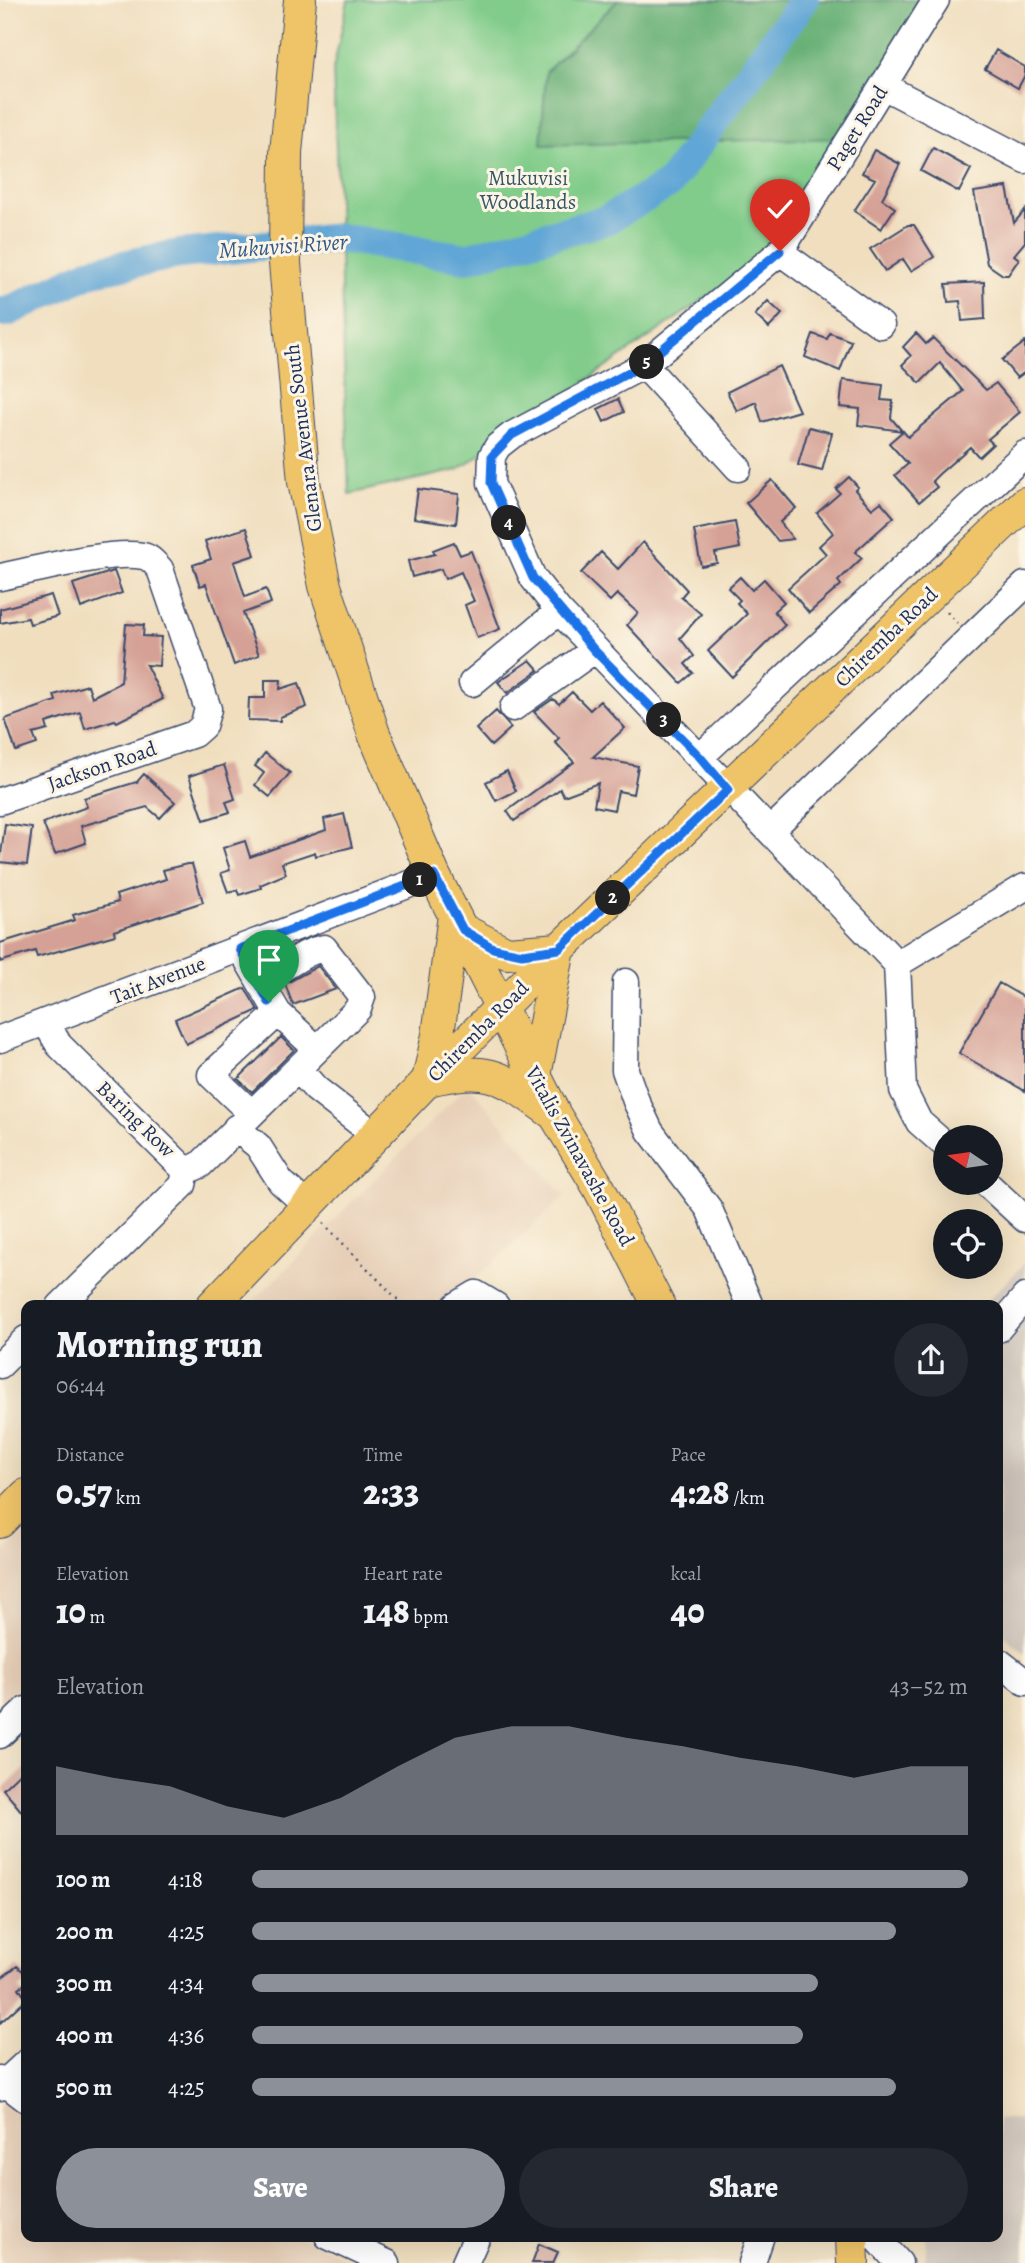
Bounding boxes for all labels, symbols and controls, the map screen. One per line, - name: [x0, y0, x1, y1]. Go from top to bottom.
- street label: Paget Road: [820, 79, 895, 176]
- park label: Mukuvisi Woodlands: [479, 164, 576, 216]
- pin: [750, 179, 810, 251]
- icon: check: [761, 190, 799, 228]
- water label: Mukuvisi River: [218, 226, 349, 266]
- street label: Glenara Avenue South: [278, 343, 328, 533]
- pin: 5: [630, 344, 664, 380]
- text: 5: [642, 348, 651, 374]
- pin: 4: [491, 505, 526, 540]
- text: 4: [504, 509, 513, 535]
- street label: Chiremba Road: [828, 580, 944, 693]
- pin: 3: [646, 702, 682, 738]
- text: 3: [659, 706, 668, 732]
- street label: Jackson Road: [44, 734, 161, 798]
- pin: 1: [402, 862, 438, 898]
- text: 1: [416, 866, 423, 892]
- pin: 2: [596, 880, 630, 916]
- text: 2: [608, 884, 617, 910]
- pin: [239, 930, 299, 1002]
- icon: arrive: [250, 941, 288, 979]
- street label: Tait Avenue: [106, 949, 210, 1011]
- street label: Chiremba Road: [421, 973, 536, 1088]
- street label: Vitalis Zvinavashe Road: [518, 1060, 641, 1252]
- street label: Baring Row: [90, 1074, 182, 1164]
- north arrow: [933, 1125, 1003, 1195]
- map controls: [933, 1125, 1003, 1279]
- button: locate: [933, 1209, 1003, 1279]
- text: Morning run: [56, 1318, 263, 1370]
- button: share: [894, 1323, 968, 1397]
- text: 06:44: [56, 1370, 105, 1401]
- text: Distance: [56, 1442, 124, 1468]
- text: Time: [363, 1442, 403, 1468]
- text: Pace: [671, 1442, 706, 1468]
- text: 0.57: [56, 1468, 112, 1516]
- text: 2:33: [363, 1468, 419, 1516]
- text: 4:28: [671, 1468, 730, 1516]
- text: km: [112, 1485, 141, 1511]
- text: /km: [730, 1485, 765, 1511]
- text: Elevation: [56, 1561, 129, 1587]
- text: Heart rate: [363, 1561, 443, 1587]
- text: kcal: [671, 1561, 701, 1587]
- text: 10: [56, 1587, 86, 1635]
- text: 148: [363, 1587, 410, 1635]
- text: 40: [671, 1587, 704, 1635]
- text: m: [86, 1604, 105, 1630]
- text: bpm: [410, 1604, 449, 1630]
- text: Elevation: [56, 1671, 144, 1702]
- text: 43–52 m: [890, 1671, 968, 1702]
- text: 100 m: [56, 1864, 111, 1895]
- text: 4:18: [168, 1864, 203, 1895]
- text: 200 m: [56, 1916, 114, 1947]
- text: 4:25: [168, 1916, 205, 1947]
- text: 300 m: [56, 1968, 112, 1999]
- text: 4:34: [168, 1968, 204, 1999]
- text: 400 m: [56, 2020, 113, 2051]
- text: 4:36: [168, 2020, 204, 2051]
- text: 500 m: [56, 2072, 112, 2103]
- text: 4:25: [168, 2072, 205, 2103]
- button: Save: [56, 2148, 505, 2228]
- button: Share: [519, 2148, 968, 2228]

